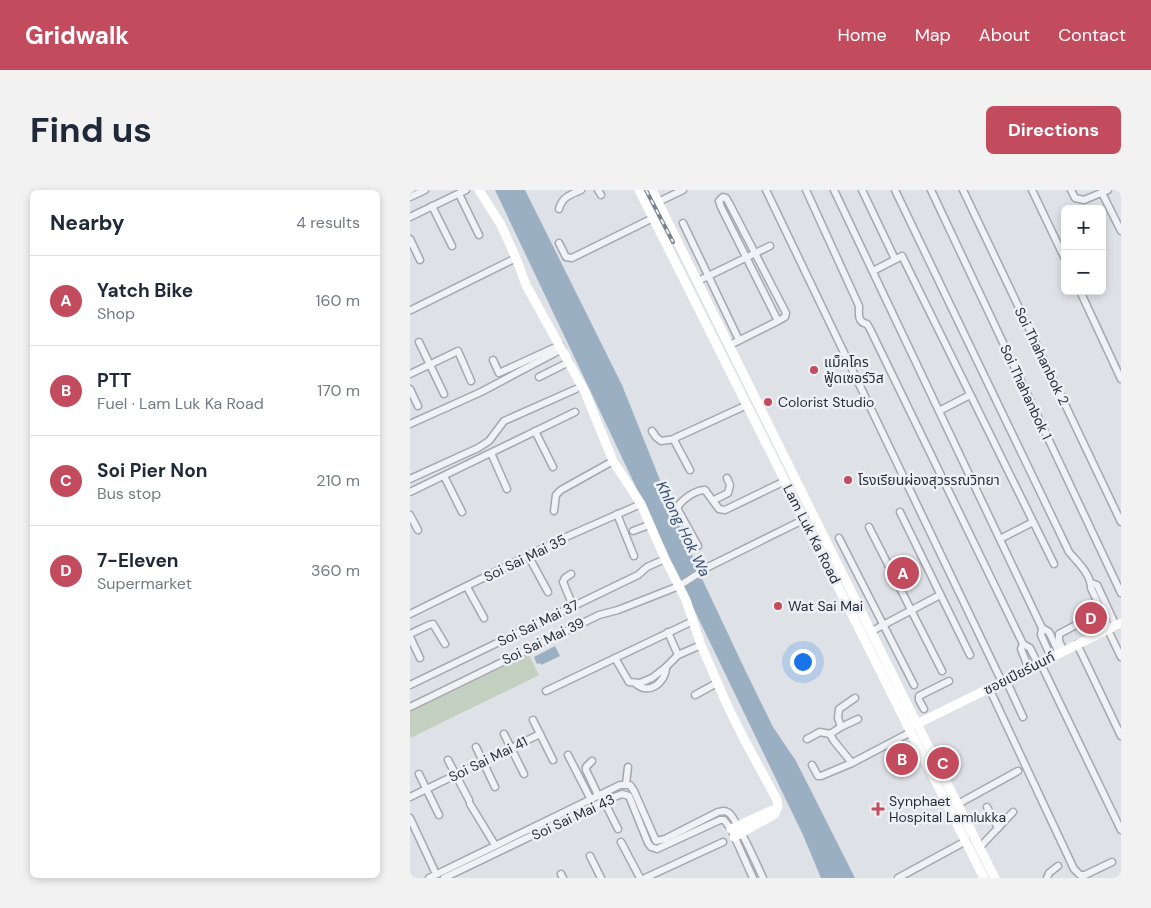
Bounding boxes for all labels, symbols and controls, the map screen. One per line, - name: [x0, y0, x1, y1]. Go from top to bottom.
- text: Gridwalk: [25, 20, 129, 51]
- text: Home: [837, 23, 887, 47]
- text: Map: [915, 23, 951, 47]
- text: About: [979, 23, 1030, 47]
- text: Contact: [1058, 23, 1126, 47]
- button: Directions: [986, 106, 1121, 154]
- text: Find us: [30, 107, 152, 153]
- map controls: [1061, 205, 1106, 295]
- button: +: [1061, 205, 1106, 250]
- text: Nearby: [50, 209, 124, 237]
- text: 4 results: [296, 212, 360, 233]
- button: −: [1061, 250, 1106, 295]
- text: Yatch Bike: [97, 278, 193, 303]
- text: A: [60, 290, 72, 311]
- text: 160 m: [316, 290, 360, 311]
- text: Shop: [97, 303, 135, 324]
- street label: Soi Thahanbok 2: [1011, 304, 1073, 408]
- street label: Soi Thahanbok 1: [996, 342, 1056, 442]
- place label: แม็คโคร ฟู้ดเซอร์วิส: [824, 353, 884, 387]
- marker: แม็คโคร ฟู้ดเซอร์วิส: [808, 364, 820, 376]
- text: PTT: [97, 368, 131, 393]
- text: B: [61, 380, 71, 401]
- text: 170 m: [317, 380, 360, 401]
- text: Fuel · Lam Luk Ka Road: [97, 393, 264, 414]
- place label: Colorist Studio: [778, 393, 874, 411]
- marker: Colorist Studio: [762, 396, 774, 408]
- text: Soi Pier Non: [97, 458, 207, 483]
- text: C: [60, 470, 72, 491]
- text: 210 m: [316, 470, 360, 491]
- place label: โรงเรียนผ่องสุวรรณวิทยา: [858, 471, 1000, 489]
- marker: โรงเรียนผ่องสุวรรณวิทยา: [842, 474, 854, 486]
- water label: Khlong Hok Wa: [651, 478, 715, 580]
- street label: Lam Luk Ka Road: [779, 481, 845, 587]
- text: Bus stop: [97, 483, 161, 504]
- street label: Soi Sai Mai 35: [481, 530, 569, 586]
- text: 7-Eleven: [97, 548, 179, 573]
- pin: A: [887, 554, 919, 592]
- text: D: [60, 560, 72, 581]
- text: 360 m: [311, 560, 360, 581]
- text: Supermarket: [97, 573, 192, 594]
- street label: Soi Sai Mai 37: [494, 596, 582, 650]
- place label: Wat Sai Mai: [788, 597, 863, 615]
- pin: D: [1075, 599, 1107, 637]
- marker: Wat Sai Mai: [772, 600, 784, 612]
- street label: Soi Sai Mai 39: [499, 613, 587, 669]
- street label: ซอยเปียร์นนท์: [980, 647, 1058, 699]
- your location: [790, 649, 816, 675]
- street label: Soi Sai Mai 41: [446, 732, 530, 786]
- pin: B: [886, 740, 918, 778]
- pin: C: [927, 744, 959, 782]
- street label: Soi Sai Mai 43: [529, 790, 617, 844]
- place label: Synphaet Hospital Lamlukka: [889, 792, 1006, 826]
- marker: Synphaet Hospital Lamlukka: [871, 802, 885, 816]

